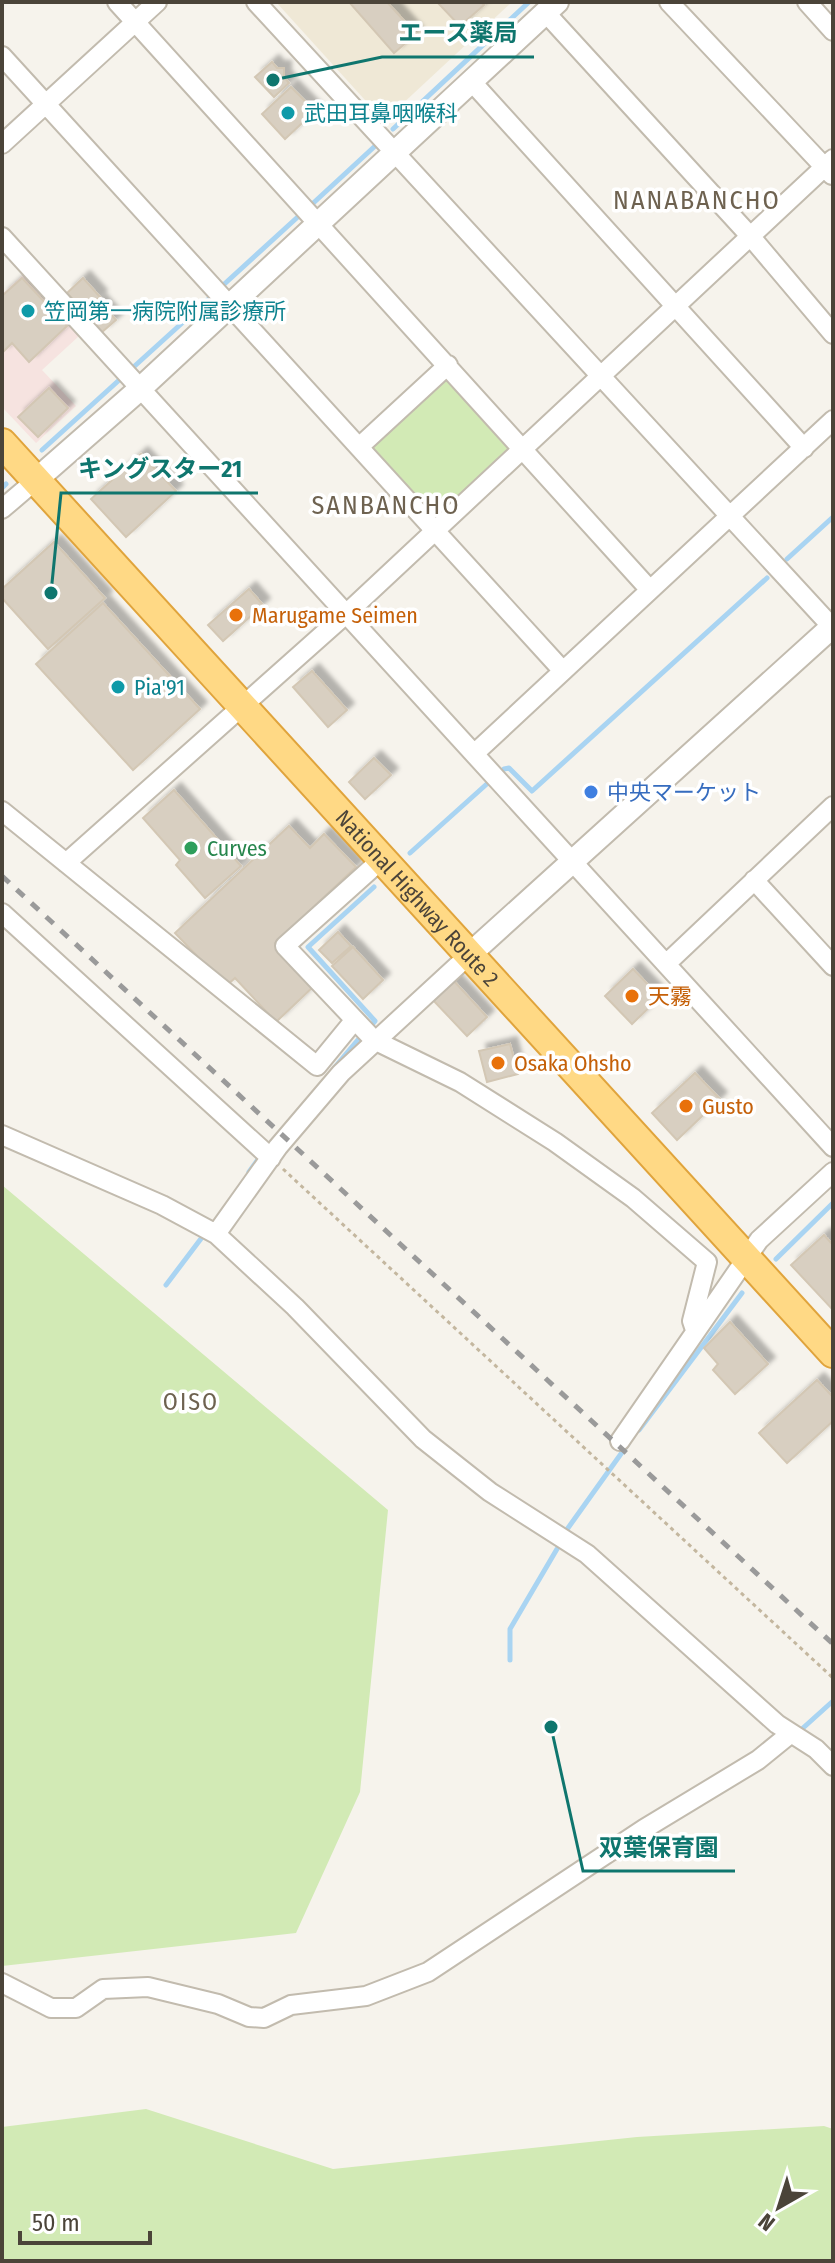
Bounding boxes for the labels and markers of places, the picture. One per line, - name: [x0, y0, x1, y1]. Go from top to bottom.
- callout: エース薬局: [382, 9, 534, 57]
- place label: 武田耳鼻咽喉科: [304, 100, 458, 127]
- marker: 武田耳鼻咽喉科: [279, 104, 297, 122]
- place label: 笠岡第一病院附属診療所: [44, 298, 286, 325]
- marker: 笠岡第一病院附属診療所: [19, 302, 37, 320]
- callout: キングスター21: [61, 445, 258, 493]
- place label: Marugame Seimen: [252, 602, 418, 629]
- marker: Marugame Seimen: [227, 606, 245, 624]
- place label: Pia'91: [134, 674, 185, 701]
- marker: Pia'91: [109, 678, 127, 696]
- place label: 中央マーケット: [607, 779, 761, 806]
- marker: 中央マーケット: [582, 783, 600, 801]
- place label: Curves: [207, 835, 267, 862]
- marker: Curves: [182, 839, 200, 857]
- place label: 天霧: [648, 983, 692, 1010]
- marker: 天霧: [623, 987, 641, 1005]
- place label: Osaka Ohsho: [514, 1050, 632, 1077]
- marker: Osaka Ohsho: [489, 1054, 507, 1072]
- place label: Gusto: [702, 1093, 754, 1120]
- marker: Gusto: [677, 1097, 695, 1115]
- callout: 双葉保育園: [583, 1823, 735, 1871]

